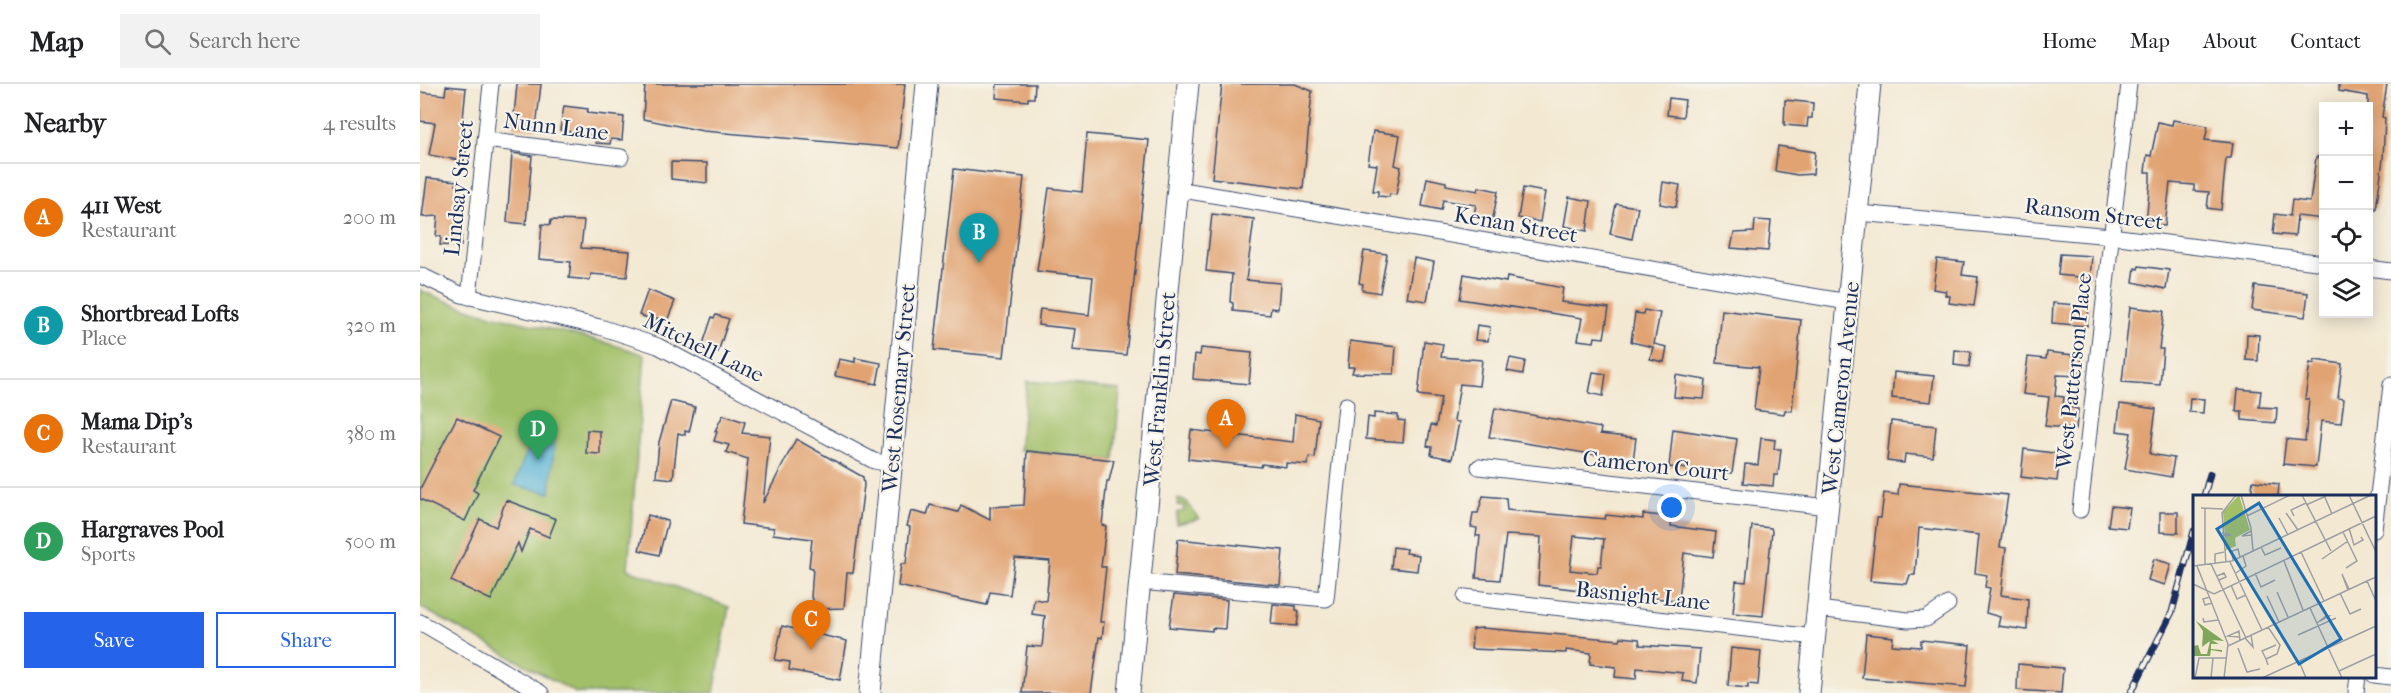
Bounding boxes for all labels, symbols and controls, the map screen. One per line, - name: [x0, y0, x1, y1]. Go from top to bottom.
- search box: [120, 14, 540, 68]
- text: Map: [30, 25, 84, 58]
- icon: search: [141, 25, 174, 58]
- text: Search here: [189, 28, 300, 54]
- text: Home: [2042, 29, 2097, 53]
- text: Map: [2130, 29, 2170, 53]
- text: About: [2203, 29, 2257, 53]
- text: Contact: [2290, 29, 2361, 53]
- map controls: [2319, 102, 2373, 318]
- button: +: [2319, 102, 2373, 156]
- text: Nearby: [24, 108, 106, 139]
- street label: Nunn Lane: [502, 108, 610, 146]
- text: 4 results: [323, 112, 396, 135]
- street label: Lindsay Street: [439, 119, 479, 258]
- button: −: [2319, 156, 2373, 210]
- text: 411 West: [81, 193, 161, 219]
- street label: Ransom Street: [2023, 193, 2165, 235]
- street label: Kenan Street: [1452, 201, 1580, 249]
- text: A: [37, 206, 50, 229]
- text: 200 m: [343, 206, 396, 229]
- button: locate: [2319, 210, 2373, 264]
- pin: B: [960, 214, 998, 263]
- text: Restaurant: [81, 219, 177, 242]
- button: layers: [2319, 264, 2373, 318]
- street label: West Patterson Place: [2051, 271, 2097, 472]
- street label: West Cameron Avenue: [1817, 280, 1865, 497]
- street label: West Rosemary Street: [877, 282, 921, 495]
- street label: West Franklin Street: [1138, 291, 1181, 488]
- text: Shortbread Lofts: [81, 301, 239, 327]
- street label: Mitchell Lane: [639, 308, 768, 388]
- text: B: [37, 314, 50, 337]
- text: 320 m: [346, 314, 396, 337]
- text: Place: [81, 327, 127, 350]
- pin: A: [1206, 400, 1246, 449]
- text: Mama Dip's: [81, 409, 192, 435]
- pin: D: [518, 410, 558, 460]
- text: C: [37, 422, 50, 445]
- text: 380 m: [346, 422, 396, 445]
- text: Restaurant: [81, 435, 177, 458]
- street label: Cameron Court: [1581, 445, 1731, 487]
- your location: [1657, 493, 1686, 522]
- inset map: [2193, 495, 2376, 678]
- text: Hargraves Pool: [81, 517, 224, 543]
- text: D: [36, 530, 51, 553]
- text: 500 m: [344, 530, 396, 553]
- text: Sports: [81, 543, 135, 566]
- street label: Basnight Lane: [1574, 576, 1712, 616]
- pin: C: [792, 600, 830, 650]
- button: Save: [24, 612, 204, 668]
- button: Share: [216, 612, 396, 668]

